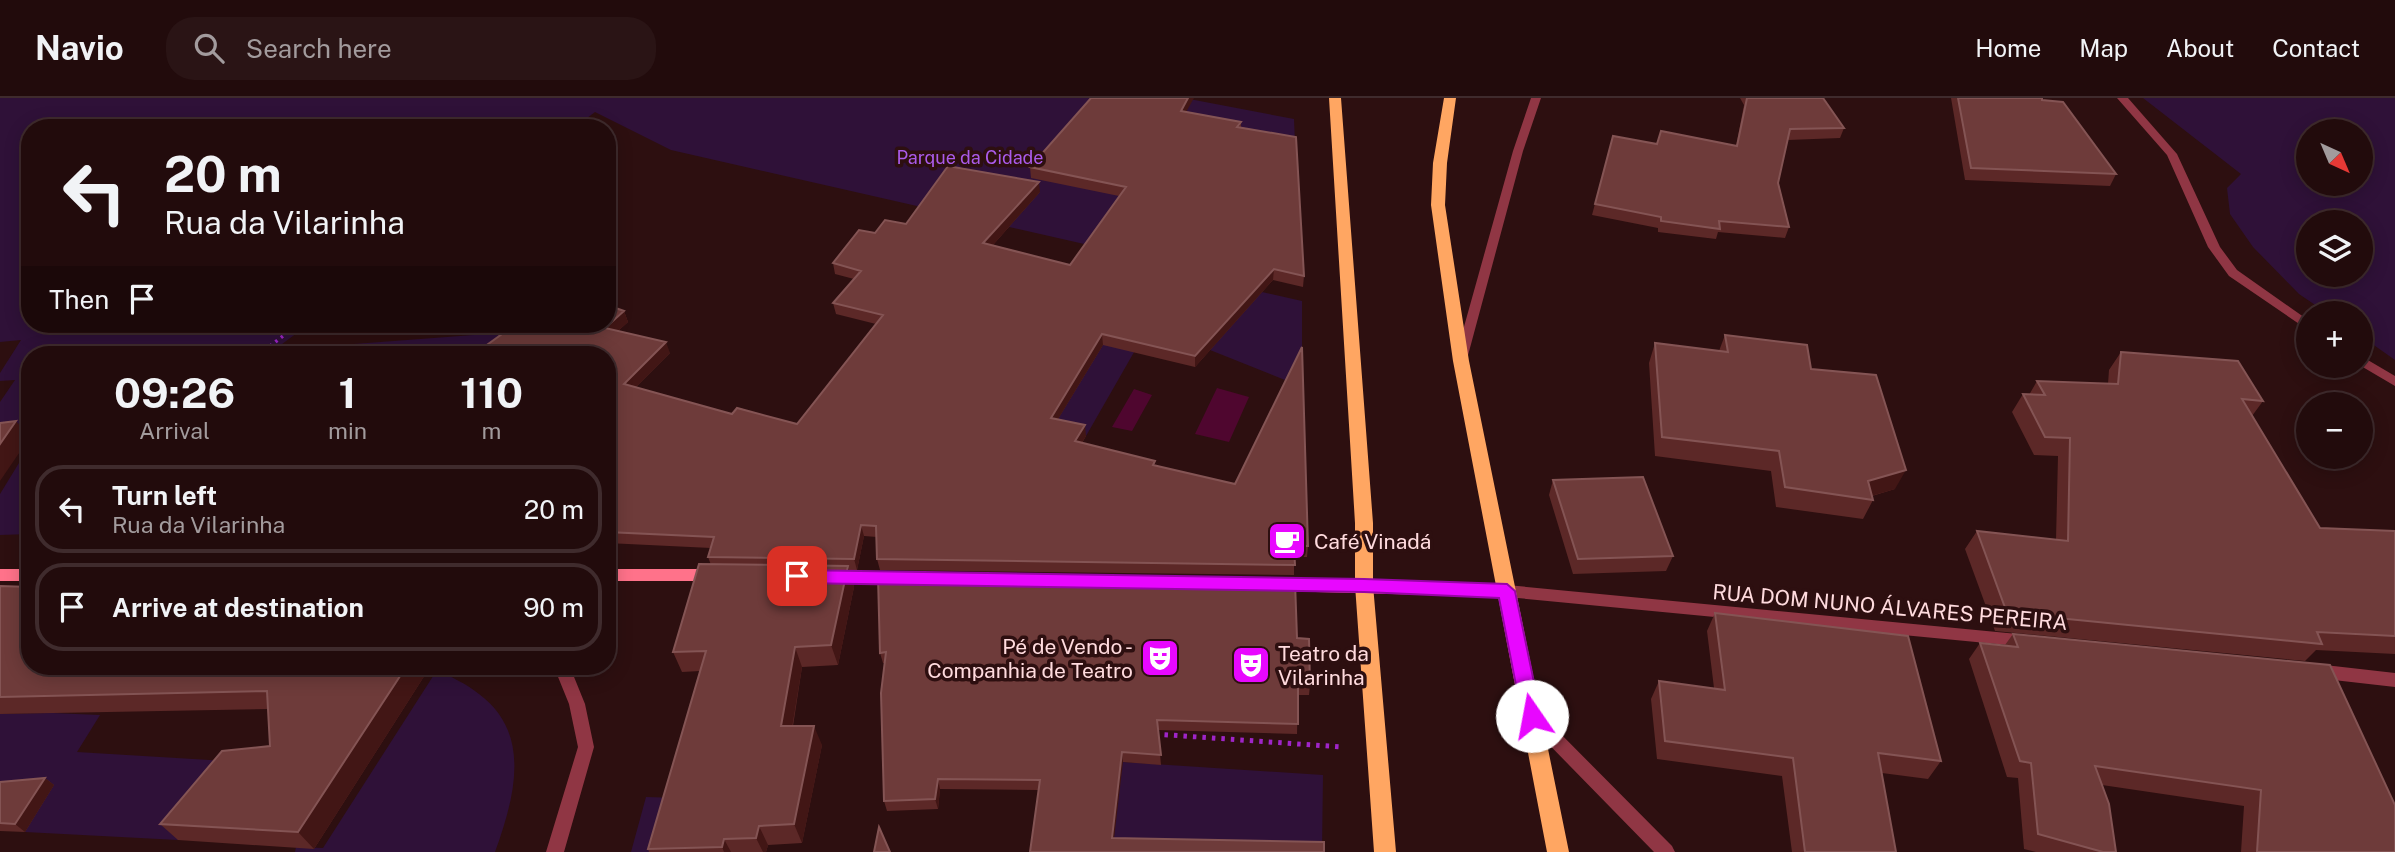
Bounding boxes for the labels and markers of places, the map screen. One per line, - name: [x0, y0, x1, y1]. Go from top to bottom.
- cafe icon: Café Vinadá: [1266, 520, 1308, 562]
- place label: Café Vinadá: [1314, 529, 1431, 554]
- pin: [767, 546, 827, 606]
- place label: Pé de Vendo - Companhia de Teatro: [927, 634, 1133, 683]
- theatre icon: Pé de Vendo - Companhia de Teatro: [1139, 637, 1181, 679]
- place label: Teatro da Vilarinha: [1278, 641, 1369, 690]
- theatre icon: Teatro da Vilarinha: [1230, 644, 1272, 686]

